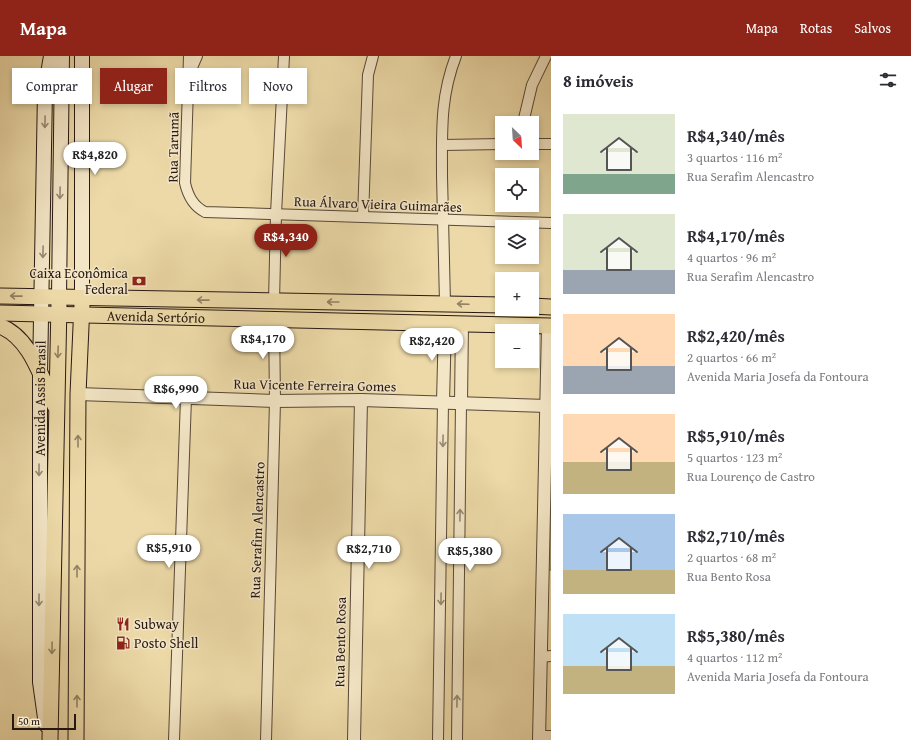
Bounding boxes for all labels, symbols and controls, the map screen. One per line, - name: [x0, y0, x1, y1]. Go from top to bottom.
- text: Mapa: [20, 14, 67, 42]
- text: Mapa: [746, 18, 778, 38]
- text: Rotas: [800, 18, 832, 38]
- text: Salvos: [854, 18, 891, 38]
- chip: Comprar: [12, 68, 92, 104]
- chip: Alugar: [100, 68, 167, 104]
- chip: Filtros: [175, 68, 241, 104]
- chip: Novo: [249, 68, 307, 104]
- text: 8 imóveis: [563, 68, 634, 93]
- icon: filters: [877, 69, 899, 91]
- street label: Rua Tarumã: [162, 111, 184, 182]
- one-way arrow: [41, 115, 49, 128]
- north arrow: [495, 116, 539, 160]
- map controls: [495, 116, 539, 368]
- text: R$4,340/mês: [687, 123, 785, 148]
- icon: home: [595, 130, 643, 178]
- pin: R$4,820: [58, 142, 132, 176]
- text: R$4,820: [72, 145, 118, 164]
- text: 3 quartos · 116 m²: [687, 148, 782, 167]
- text: Rua Serafim Alencastro: [687, 167, 814, 186]
- button: locate: [495, 168, 539, 212]
- one-way arrow: [56, 186, 64, 199]
- street label: Rua Álvaro Vieira Guimarães: [294, 191, 462, 217]
- button: layers: [495, 220, 539, 264]
- text: R$4,170/mês: [687, 223, 785, 248]
- pin: R$4,340: [249, 224, 323, 258]
- text: R$4,340: [263, 227, 309, 246]
- icon: home: [595, 230, 643, 278]
- one-way arrow: [39, 245, 46, 258]
- text: 4 quartos · 96 m²: [687, 248, 776, 267]
- place label: Caixa Econômica Federal: [29, 263, 128, 299]
- text: Rua Serafim Alencastro: [687, 267, 814, 286]
- button: +: [495, 272, 539, 316]
- bank icon: Caixa Econômica Federal: [131, 273, 147, 289]
- one-way arrow: [10, 292, 23, 300]
- one-way arrow: [197, 296, 210, 304]
- one-way arrow: [327, 298, 340, 306]
- one-way arrow: [457, 300, 470, 308]
- street label: Avenida Sertório: [107, 306, 205, 328]
- text: R$2,420/mês: [687, 323, 785, 348]
- button: −: [495, 324, 539, 368]
- pin: R$4,170: [226, 326, 300, 360]
- pin: R$2,420: [395, 328, 469, 362]
- text: R$4,170: [240, 329, 286, 348]
- icon: home: [595, 330, 643, 378]
- text: R$2,420: [409, 331, 455, 350]
- street label: Avenida Assis Brasil: [30, 340, 51, 456]
- one-way arrow: [54, 345, 61, 358]
- text: 2 quartos · 66 m²: [687, 348, 776, 367]
- text: Avenida Maria Josefa da Fontoura: [687, 367, 869, 386]
- street label: Rua Vicente Ferreira Gomes: [234, 374, 396, 396]
- pin: R$6,990: [139, 376, 213, 410]
- text: R$6,990: [153, 379, 199, 398]
- text: R$5,910/mês: [687, 423, 785, 448]
- icon: home: [595, 430, 643, 478]
- one-way arrow: [439, 434, 447, 447]
- one-way arrow: [74, 435, 82, 448]
- text: 5 quartos · 123 m²: [687, 448, 782, 467]
- street label: Rua Serafim Alencastro: [245, 461, 269, 599]
- one-way arrow: [35, 463, 43, 476]
- text: Rua Lourenço de Castro: [687, 467, 815, 486]
- one-way arrow: [456, 509, 464, 522]
- text: R$2,710/mês: [687, 523, 785, 548]
- icon: home: [595, 530, 643, 578]
- pin: R$5,910: [132, 535, 206, 569]
- pin: R$2,710: [332, 536, 406, 570]
- text: R$5,910: [146, 538, 192, 557]
- pin: R$5,380: [433, 538, 507, 572]
- text: R$2,710: [346, 539, 392, 558]
- text: R$5,380: [447, 541, 493, 560]
- text: 2 quartos · 68 m²: [687, 548, 776, 567]
- one-way arrow: [73, 565, 81, 578]
- text: Rua Bento Rosa: [687, 567, 771, 586]
- one-way arrow: [437, 592, 445, 605]
- one-way arrow: [35, 593, 43, 606]
- street label: Rua Bento Rosa: [329, 596, 351, 687]
- place label: Subway: [134, 614, 179, 634]
- restaurant icon: Subway: [115, 616, 131, 632]
- text: R$5,380/mês: [687, 623, 785, 648]
- icon: home: [595, 630, 643, 678]
- place label: Posto Shell: [134, 633, 199, 653]
- fuel station icon: Posto Shell: [115, 635, 131, 651]
- one-way arrow: [48, 641, 55, 654]
- text: 4 quartos · 112 m²: [687, 648, 782, 667]
- text: Avenida Maria Josefa da Fontoura: [687, 667, 869, 686]
- one-way arrow: [73, 695, 80, 708]
- one-way arrow: [453, 695, 461, 708]
- scale bar: [12, 712, 76, 731]
- text: 50 m: [18, 713, 40, 729]

